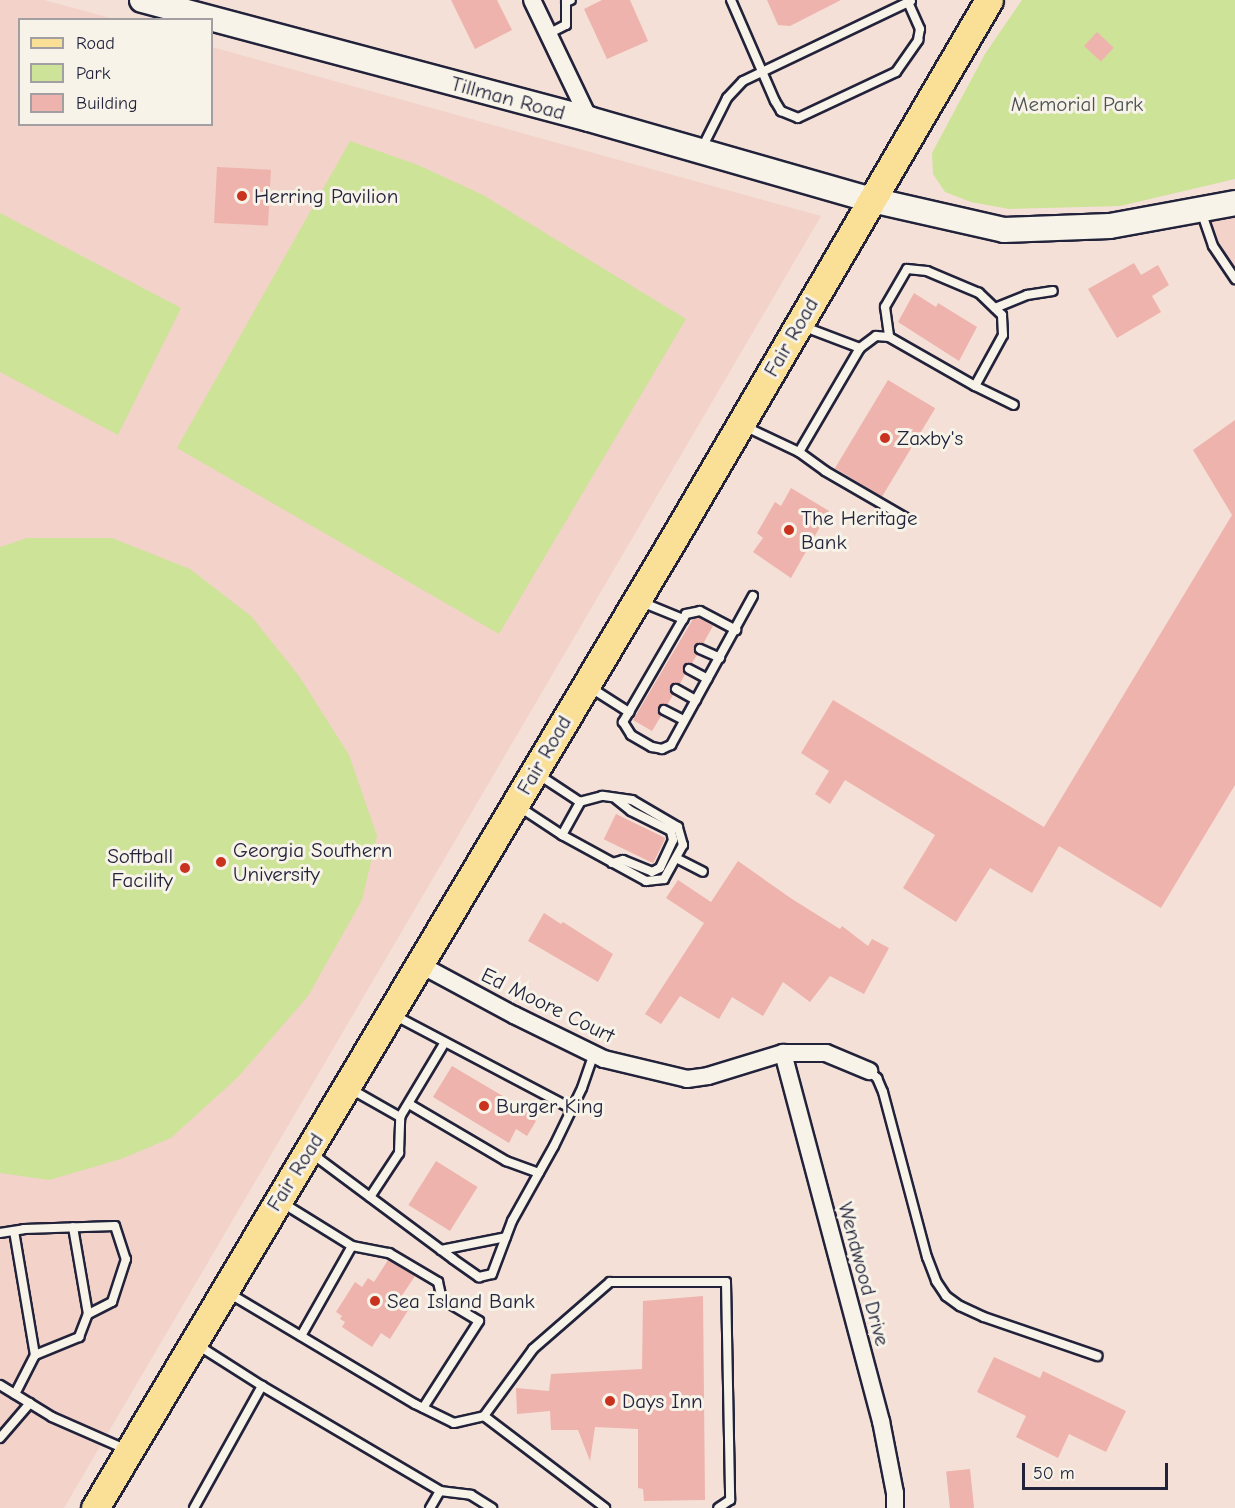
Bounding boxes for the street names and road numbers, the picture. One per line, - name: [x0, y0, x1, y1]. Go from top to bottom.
- street label: Tillman Road: [448, 71, 568, 125]
- street label: Fair Road: [758, 293, 824, 381]
- street label: Fair Road: [511, 711, 577, 799]
- street label: Ed Moore Court: [477, 962, 619, 1048]
- street label: Fair Road: [261, 1128, 329, 1216]
- street label: Wendwood Drive: [833, 1199, 895, 1349]

